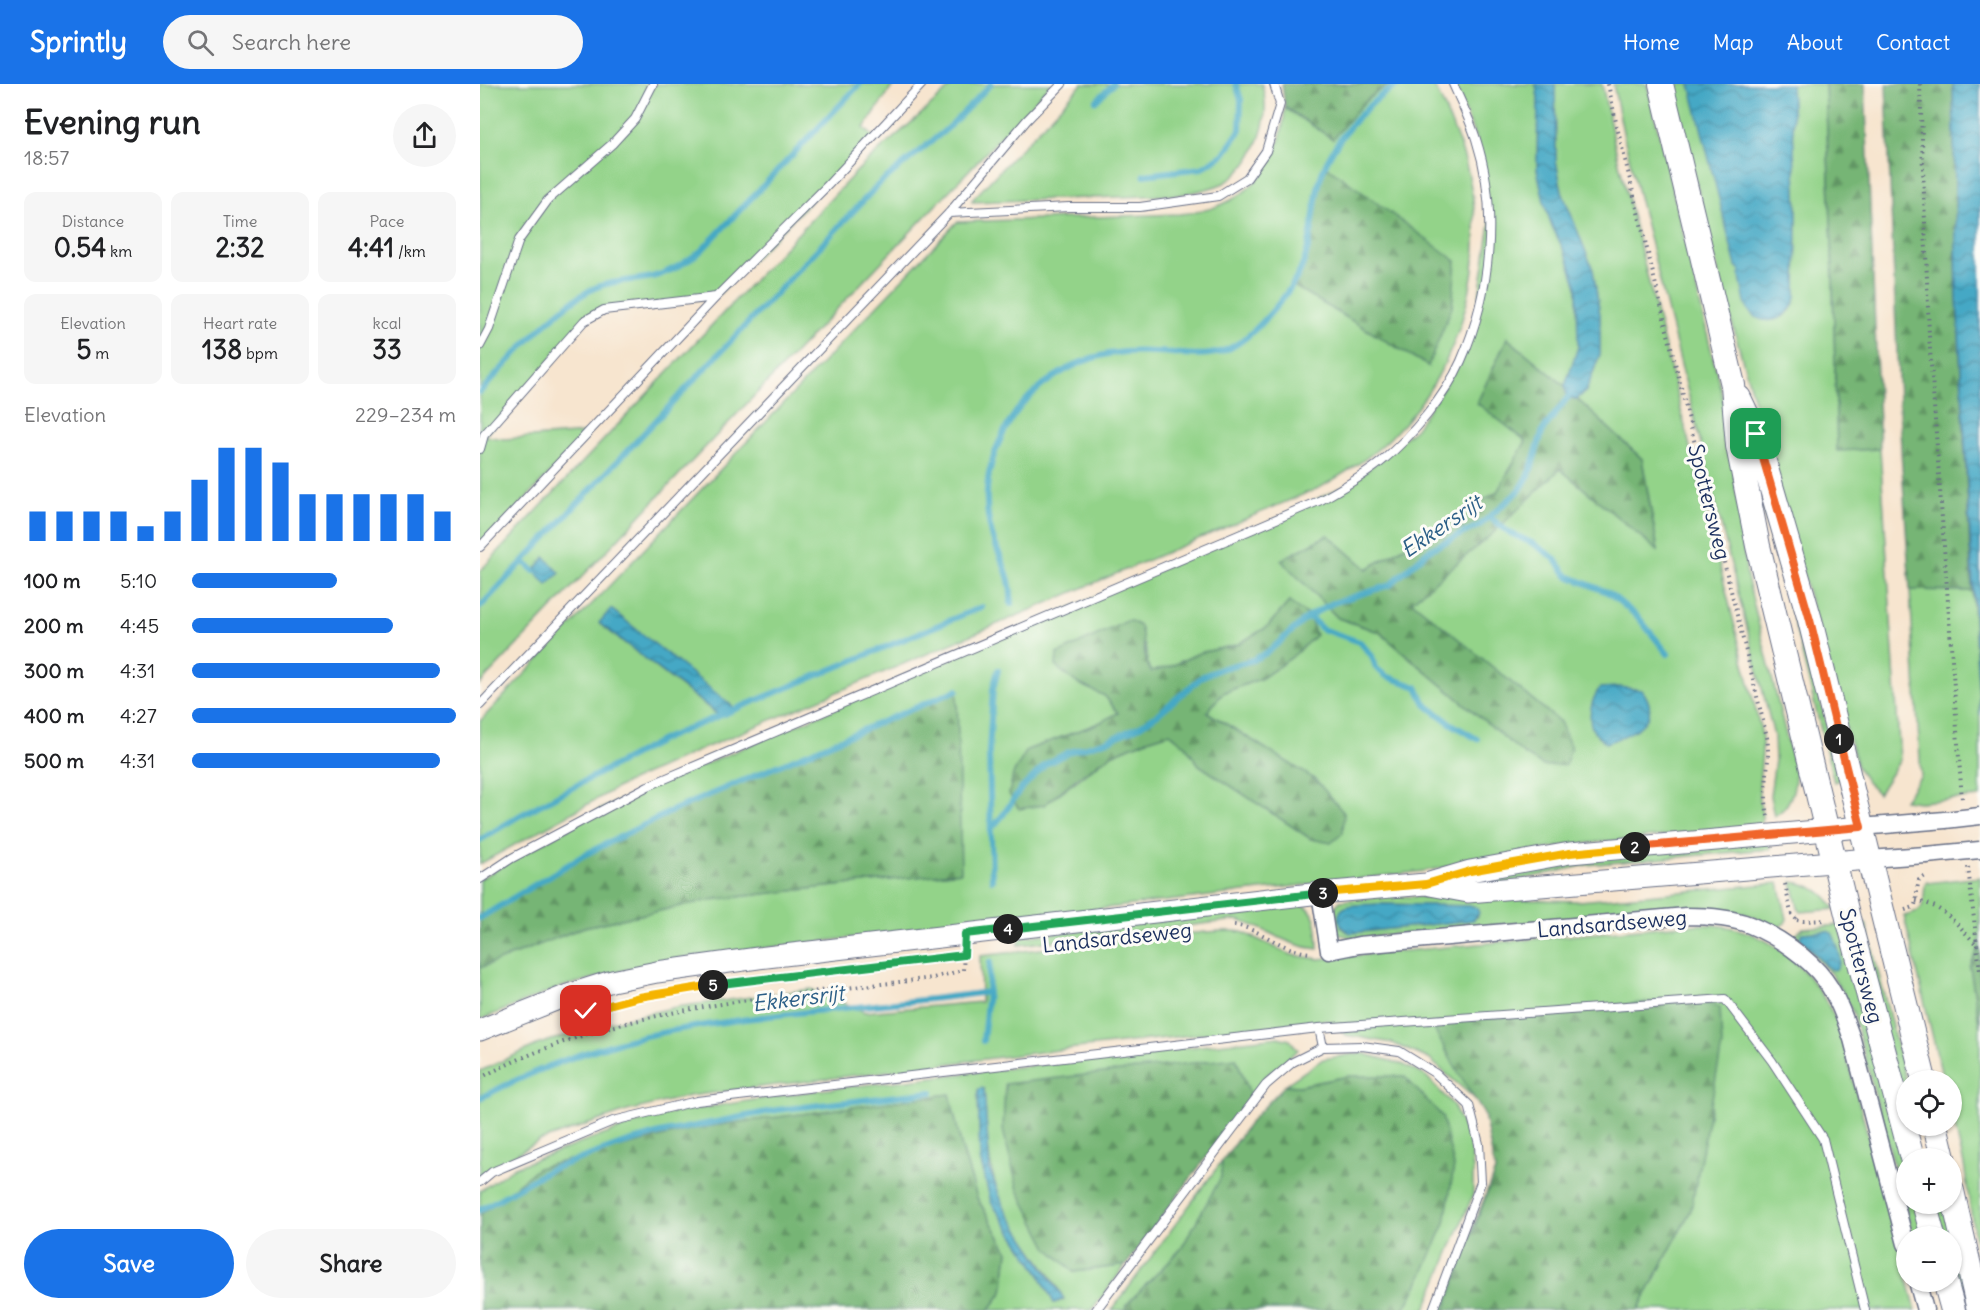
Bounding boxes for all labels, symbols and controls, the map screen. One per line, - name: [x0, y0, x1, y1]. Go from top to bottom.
- search box: [163, 15, 583, 69]
- text: Sprintly: [30, 24, 127, 60]
- icon: search: [184, 26, 217, 59]
- text: Search here: [232, 28, 351, 56]
- text: Home: [1623, 29, 1680, 56]
- text: Map: [1713, 29, 1754, 56]
- text: About: [1787, 29, 1843, 56]
- text: Contact: [1876, 29, 1950, 56]
- text: Evening run: [24, 101, 200, 143]
- button: share: [393, 104, 456, 167]
- text: 18:57: [24, 145, 69, 170]
- text: Distance: [62, 211, 124, 231]
- text: Time: [223, 211, 257, 231]
- text: Pace: [370, 211, 404, 231]
- text: 0.54: [54, 231, 106, 264]
- text: 2:32: [215, 231, 265, 264]
- text: 4:41: [348, 231, 394, 264]
- text: km: [106, 241, 132, 261]
- text: /km: [394, 241, 426, 261]
- text: Elevation: [60, 313, 126, 333]
- text: Heart rate: [203, 313, 277, 333]
- text: kcal: [373, 313, 401, 333]
- text: 5: [77, 333, 92, 366]
- text: 138: [202, 333, 242, 366]
- text: 33: [372, 333, 402, 366]
- text: m: [92, 343, 109, 363]
- text: bpm: [242, 343, 278, 363]
- text: Elevation: [24, 402, 106, 427]
- text: 229–234 m: [355, 402, 456, 427]
- pin: [1730, 408, 1781, 459]
- icon: arrive: [1739, 417, 1772, 450]
- street label: Spottersweg: [1682, 441, 1737, 562]
- water label: Ekkersrijt: [1395, 487, 1489, 563]
- text: 100 m: [24, 568, 81, 593]
- text: 5:10: [120, 568, 157, 593]
- text: 200 m: [24, 613, 84, 638]
- text: 4:45: [120, 613, 159, 638]
- text: 300 m: [24, 658, 84, 683]
- text: 4:31: [120, 658, 155, 683]
- text: 400 m: [24, 703, 84, 728]
- text: 4:27: [120, 703, 157, 728]
- pin: 1: [1824, 724, 1854, 754]
- text: 1: [1836, 729, 1842, 749]
- text: 500 m: [24, 748, 84, 773]
- text: 4:31: [120, 748, 155, 773]
- pin: 2: [1620, 832, 1650, 862]
- text: 2: [1631, 837, 1639, 857]
- pin: 3: [1308, 878, 1338, 908]
- text: 3: [1318, 883, 1328, 903]
- street label: Landsardseweg: [1536, 903, 1688, 944]
- street label: Spottersweg: [1833, 905, 1890, 1026]
- pin: 4: [993, 914, 1023, 944]
- street label: Landsardseweg: [1041, 916, 1193, 959]
- text: 4: [1003, 919, 1013, 939]
- pin: 5: [698, 970, 728, 1000]
- text: 5: [708, 975, 718, 995]
- water label: Ekkersrijt: [750, 978, 848, 1018]
- pin: [560, 985, 611, 1036]
- icon: check: [569, 994, 602, 1027]
- map controls: [1896, 1070, 1962, 1292]
- button: locate: [1896, 1070, 1962, 1136]
- button: +: [1896, 1148, 1962, 1214]
- button: −: [1896, 1226, 1962, 1292]
- button: Save: [24, 1229, 234, 1298]
- button: Share: [246, 1229, 456, 1298]

